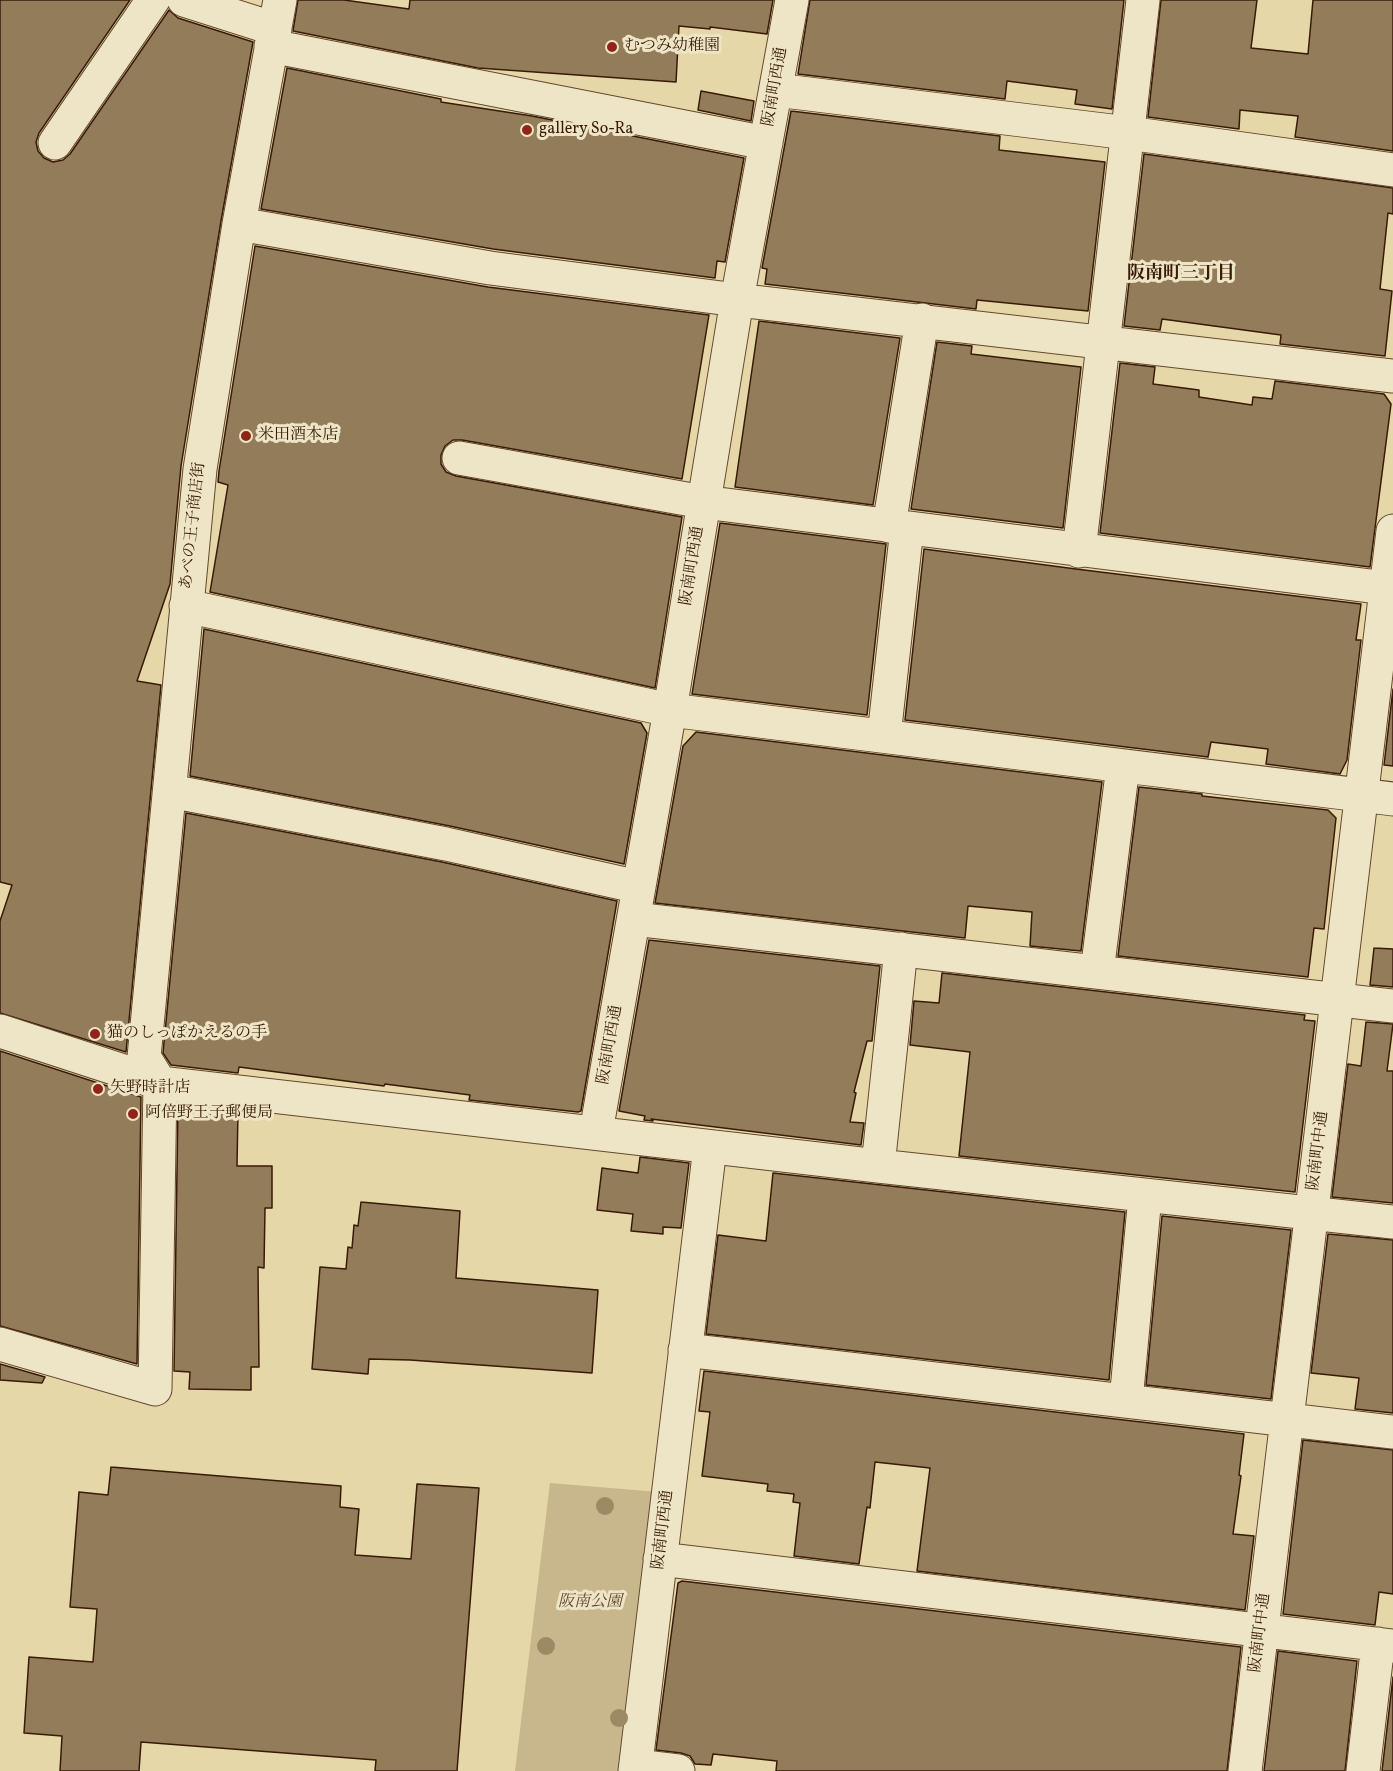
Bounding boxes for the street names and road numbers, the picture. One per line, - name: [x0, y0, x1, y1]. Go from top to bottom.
- street label: 阪南町西通: [760, 46, 792, 128]
- street label: あべの王子商店街: [178, 461, 210, 591]
- street label: 阪南町西通: [677, 525, 709, 607]
- street label: 阪南町西通: [595, 1004, 627, 1086]
- street label: 阪南町中通: [1305, 1110, 1333, 1192]
- street label: 阪南町西通: [650, 1489, 678, 1571]
- street label: 阪南町中通: [1247, 1592, 1275, 1674]

